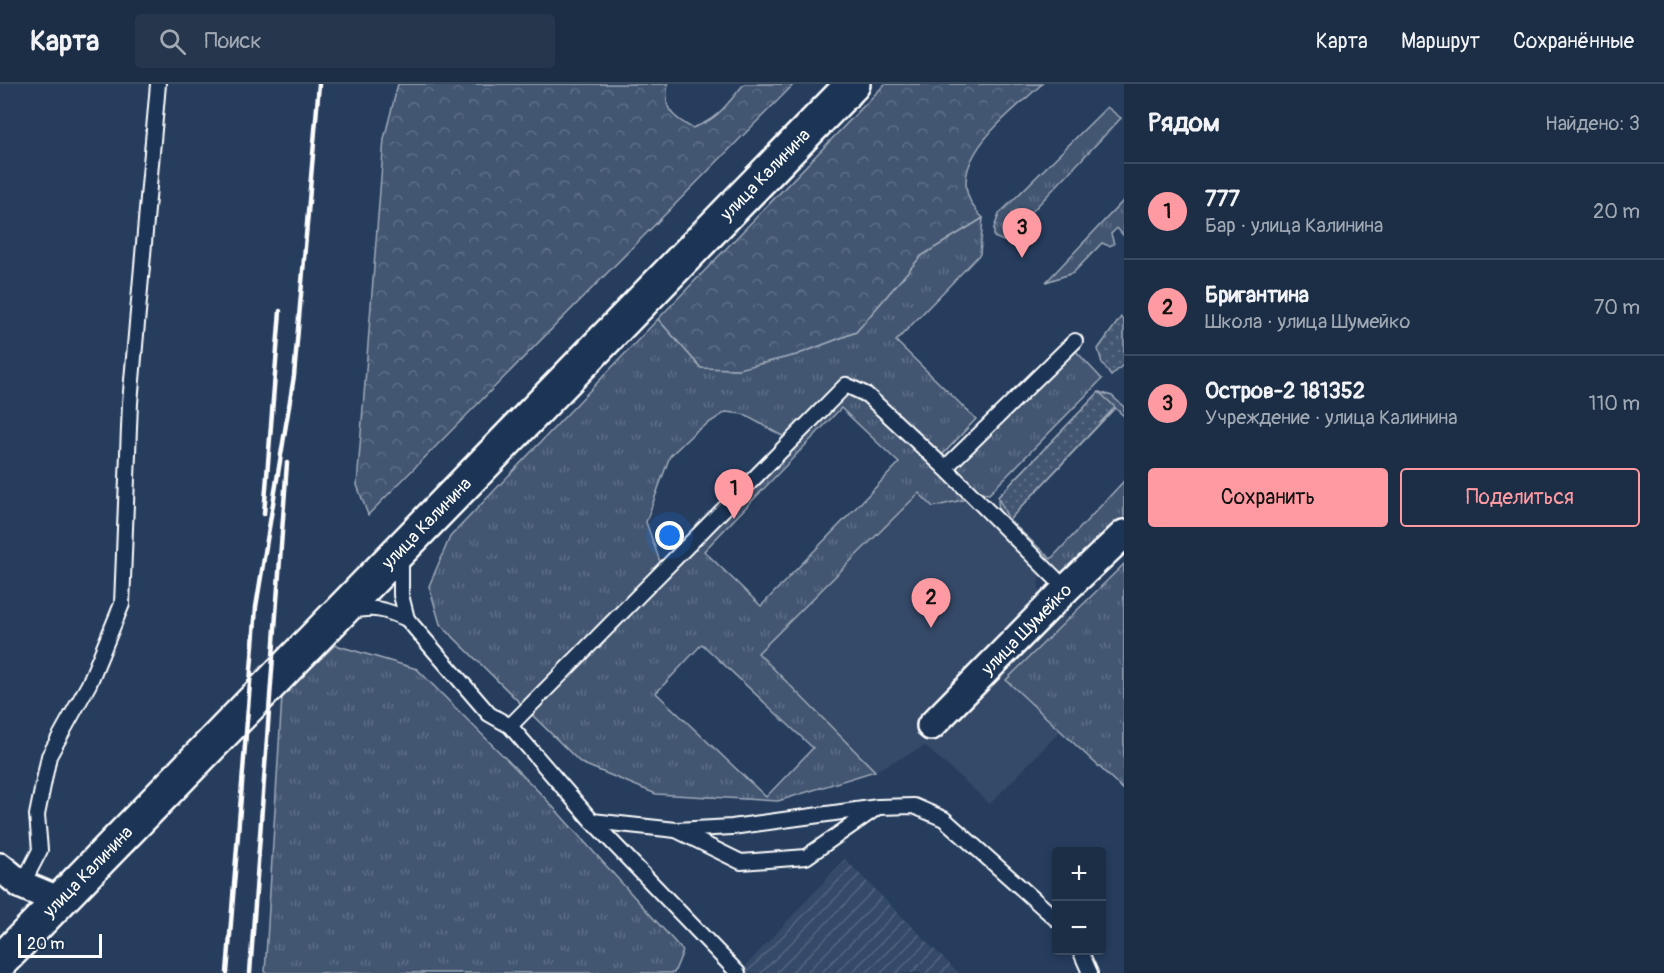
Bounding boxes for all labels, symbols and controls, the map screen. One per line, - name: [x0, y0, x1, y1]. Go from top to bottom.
- search box: [135, 14, 555, 68]
- text: Карта: [30, 24, 99, 59]
- icon: search: [156, 25, 189, 58]
- text: Поиск: [204, 27, 262, 55]
- text: Карта: [1316, 28, 1368, 55]
- text: Маршрут: [1401, 28, 1480, 55]
- text: Сохранённые: [1513, 28, 1634, 55]
- text: Рядом: [1148, 107, 1220, 139]
- text: Найдено: 3: [1545, 111, 1640, 136]
- street label: улица Калинина: [715, 124, 815, 226]
- text: 777: [1205, 185, 1240, 213]
- text: 1: [1164, 199, 1171, 224]
- text: 20 m: [1593, 199, 1640, 224]
- pin: 3: [1002, 208, 1042, 258]
- text: Бар · улица Калинина: [1205, 213, 1383, 238]
- text: Бригантина: [1205, 281, 1309, 309]
- text: 2: [1162, 295, 1173, 320]
- text: 70 m: [1594, 295, 1640, 320]
- text: Школа · улица Шумейко: [1205, 309, 1410, 334]
- text: Остров-2 181352: [1205, 377, 1365, 405]
- text: 3: [1162, 391, 1173, 416]
- text: 110 m: [1589, 391, 1640, 416]
- text: Учреждение · улица Калинина: [1205, 405, 1457, 430]
- button: Сохранить: [1148, 468, 1388, 527]
- button: Поделиться: [1400, 468, 1640, 527]
- pin: 1: [714, 470, 754, 519]
- street label: улица Калинина: [376, 472, 476, 575]
- your location: [655, 521, 684, 550]
- pin: 2: [912, 578, 950, 628]
- street label: улица Шумейко: [976, 578, 1077, 680]
- street label: улица Калинина: [37, 821, 138, 923]
- map controls: [1052, 847, 1106, 955]
- button: +: [1052, 847, 1106, 901]
- button: −: [1052, 901, 1106, 955]
- scale bar: [18, 931, 102, 958]
- text: 20 m: [27, 934, 65, 954]

